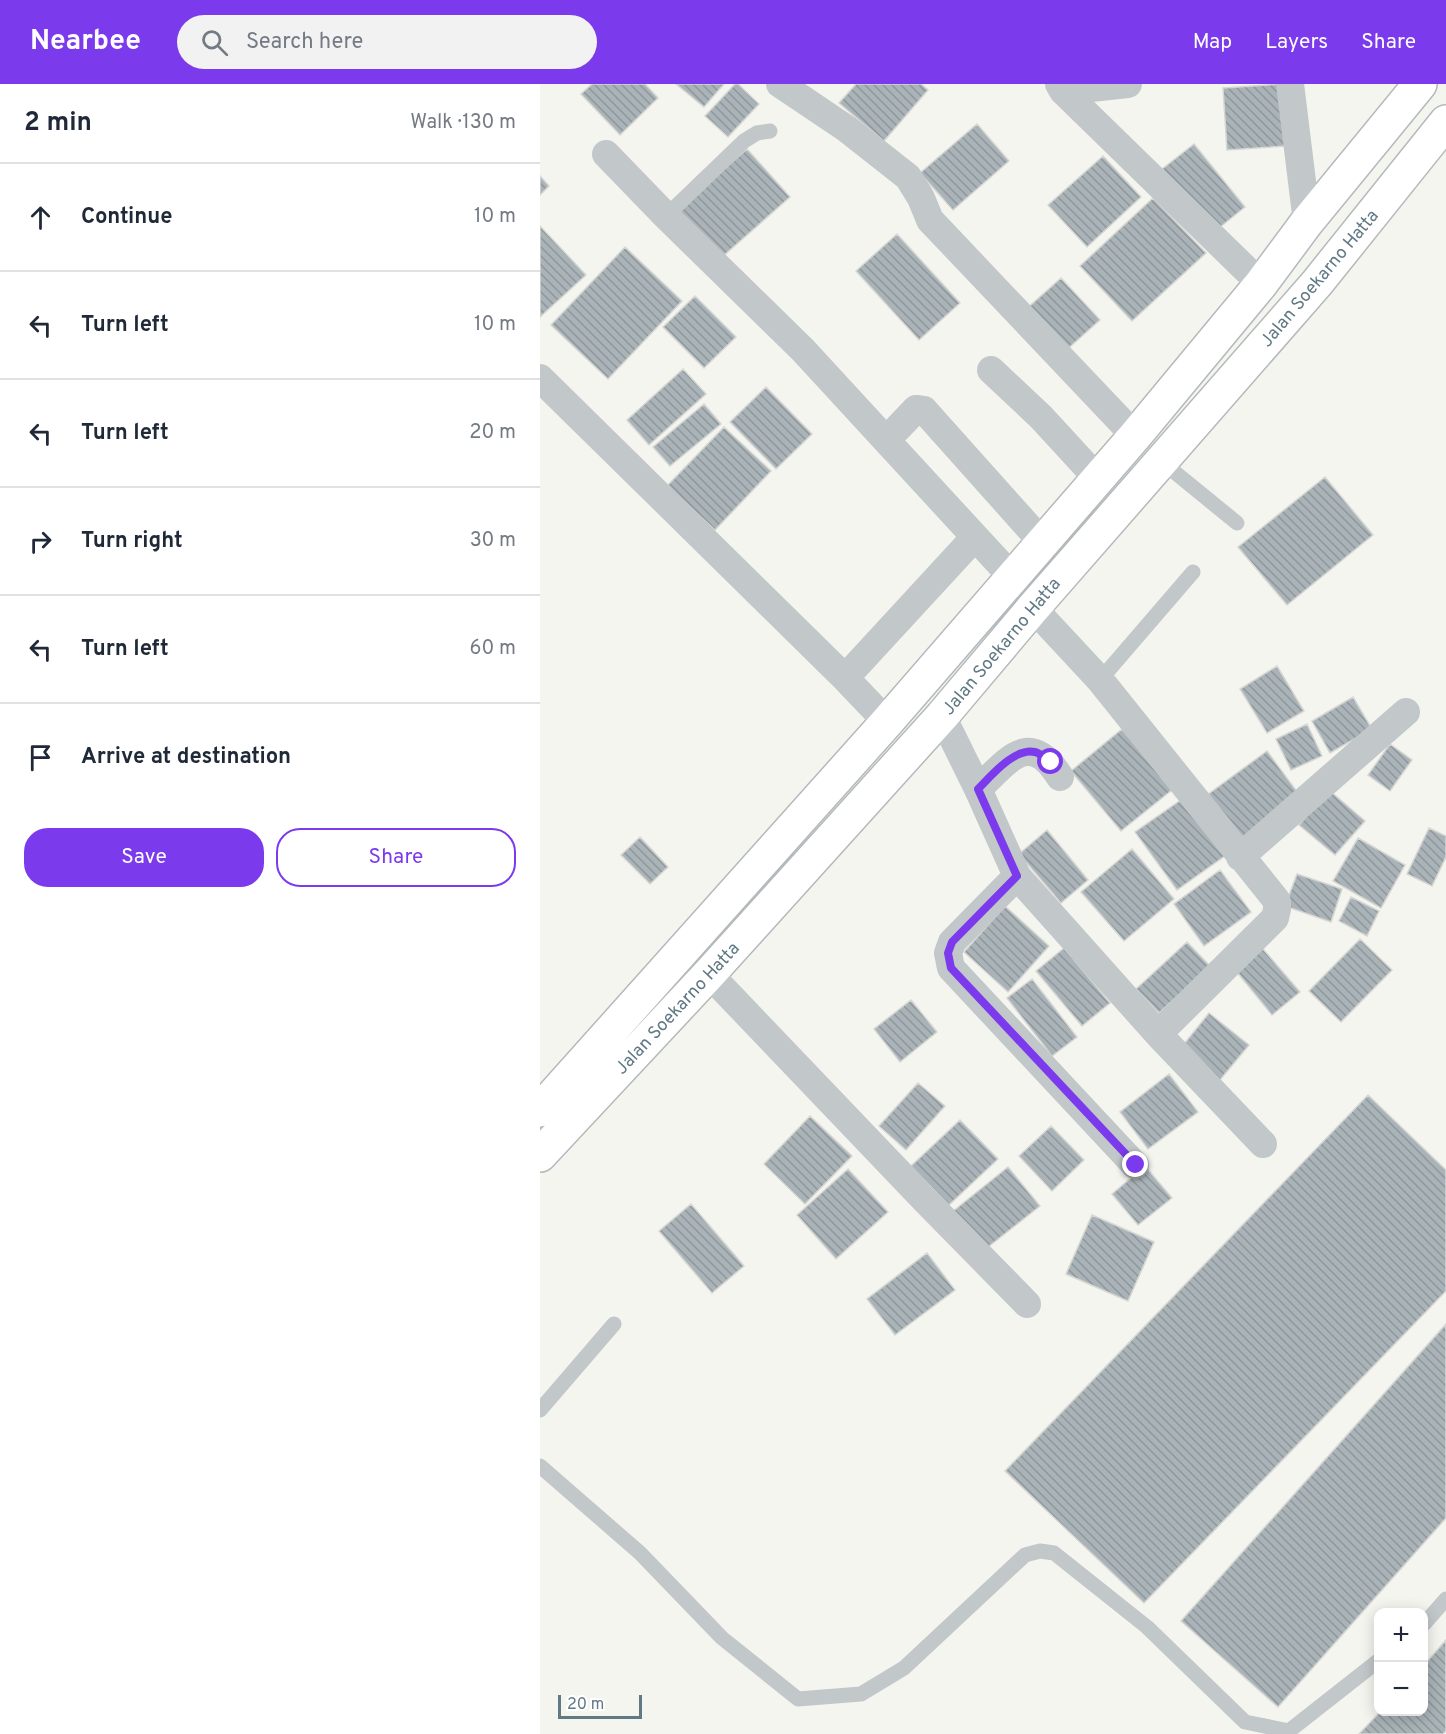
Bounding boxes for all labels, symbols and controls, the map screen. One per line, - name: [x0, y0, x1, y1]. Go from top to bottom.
- search box: [177, 15, 597, 69]
- text: Nearbee: [30, 24, 141, 60]
- icon: search: [198, 26, 231, 59]
- text: Search here: [246, 29, 363, 56]
- text: Map: [1193, 29, 1232, 56]
- text: Layers: [1265, 29, 1328, 56]
- text: Share: [1361, 29, 1416, 56]
- text: 2 min: [24, 107, 92, 140]
- text: Walk · 130 m: [410, 110, 516, 136]
- icon: ahead: [24, 201, 57, 234]
- text: Continue: [81, 204, 172, 231]
- text: 10 m: [474, 204, 516, 230]
- street label: Jalan Soekarno Hatta: [1256, 205, 1385, 353]
- icon: left: [24, 309, 57, 342]
- text: Turn left: [81, 312, 169, 339]
- text: 10 m: [474, 312, 516, 338]
- icon: left: [24, 417, 57, 450]
- text: Turn left: [81, 420, 169, 447]
- text: 20 m: [469, 420, 516, 446]
- icon: right: [24, 525, 57, 558]
- text: Turn right: [81, 528, 183, 555]
- text: 30 m: [470, 528, 516, 554]
- street label: Jalan Soekarno Hatta: [938, 573, 1067, 721]
- icon: left: [24, 633, 57, 666]
- text: Turn left: [81, 636, 169, 663]
- text: 60 m: [470, 636, 516, 662]
- icon: arrive: [24, 741, 57, 774]
- text: Arrive at destination: [81, 744, 291, 771]
- route start: [1037, 748, 1063, 774]
- button: Save: [24, 828, 264, 887]
- button: Share: [276, 828, 516, 887]
- street label: Jalan Soekarno Hatta: [611, 938, 745, 1080]
- route end: [1122, 1151, 1148, 1177]
- map controls: [1374, 1608, 1428, 1716]
- button: +: [1374, 1608, 1428, 1662]
- button: −: [1374, 1662, 1428, 1716]
- scale bar: [558, 1692, 642, 1720]
- text: 20 m: [567, 1695, 604, 1715]

